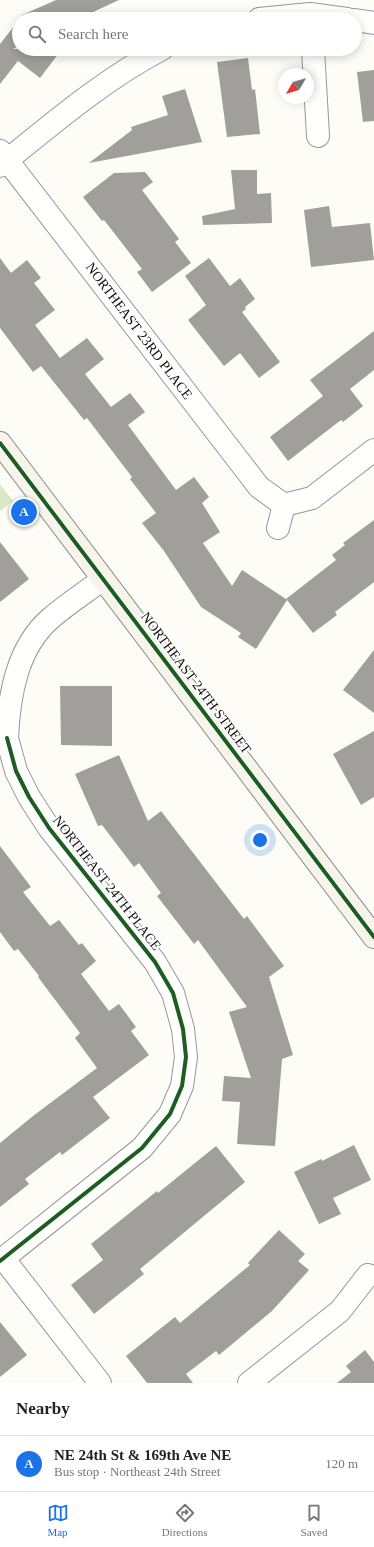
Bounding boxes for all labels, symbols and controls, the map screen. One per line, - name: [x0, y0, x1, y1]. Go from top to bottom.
- search box: [12, 12, 362, 56]
- icon: search: [26, 23, 48, 45]
- text: Search here: [58, 26, 128, 42]
- north arrow: [278, 68, 314, 104]
- street label: NORTHEAST 23RD PLACE: [83, 260, 195, 402]
- pin: A: [11, 497, 37, 527]
- street label: NORTHEAST 24TH STREET: [138, 609, 254, 757]
- street label: NORTHEAST 24TH PLACE: [50, 813, 164, 953]
- your location: [250, 830, 270, 850]
- text: Nearby: [16, 1399, 70, 1418]
- text: NE 24th St & 169th Ave NE: [54, 1447, 231, 1463]
- text: A: [24, 1456, 34, 1471]
- text: 120 m: [325, 1456, 358, 1471]
- text: Bus stop · Northeast 24th Street: [54, 1464, 220, 1479]
- tab: Map: [47, 1502, 69, 1538]
- tab: Directions: [162, 1502, 207, 1538]
- tab: Saved: [301, 1502, 327, 1538]

